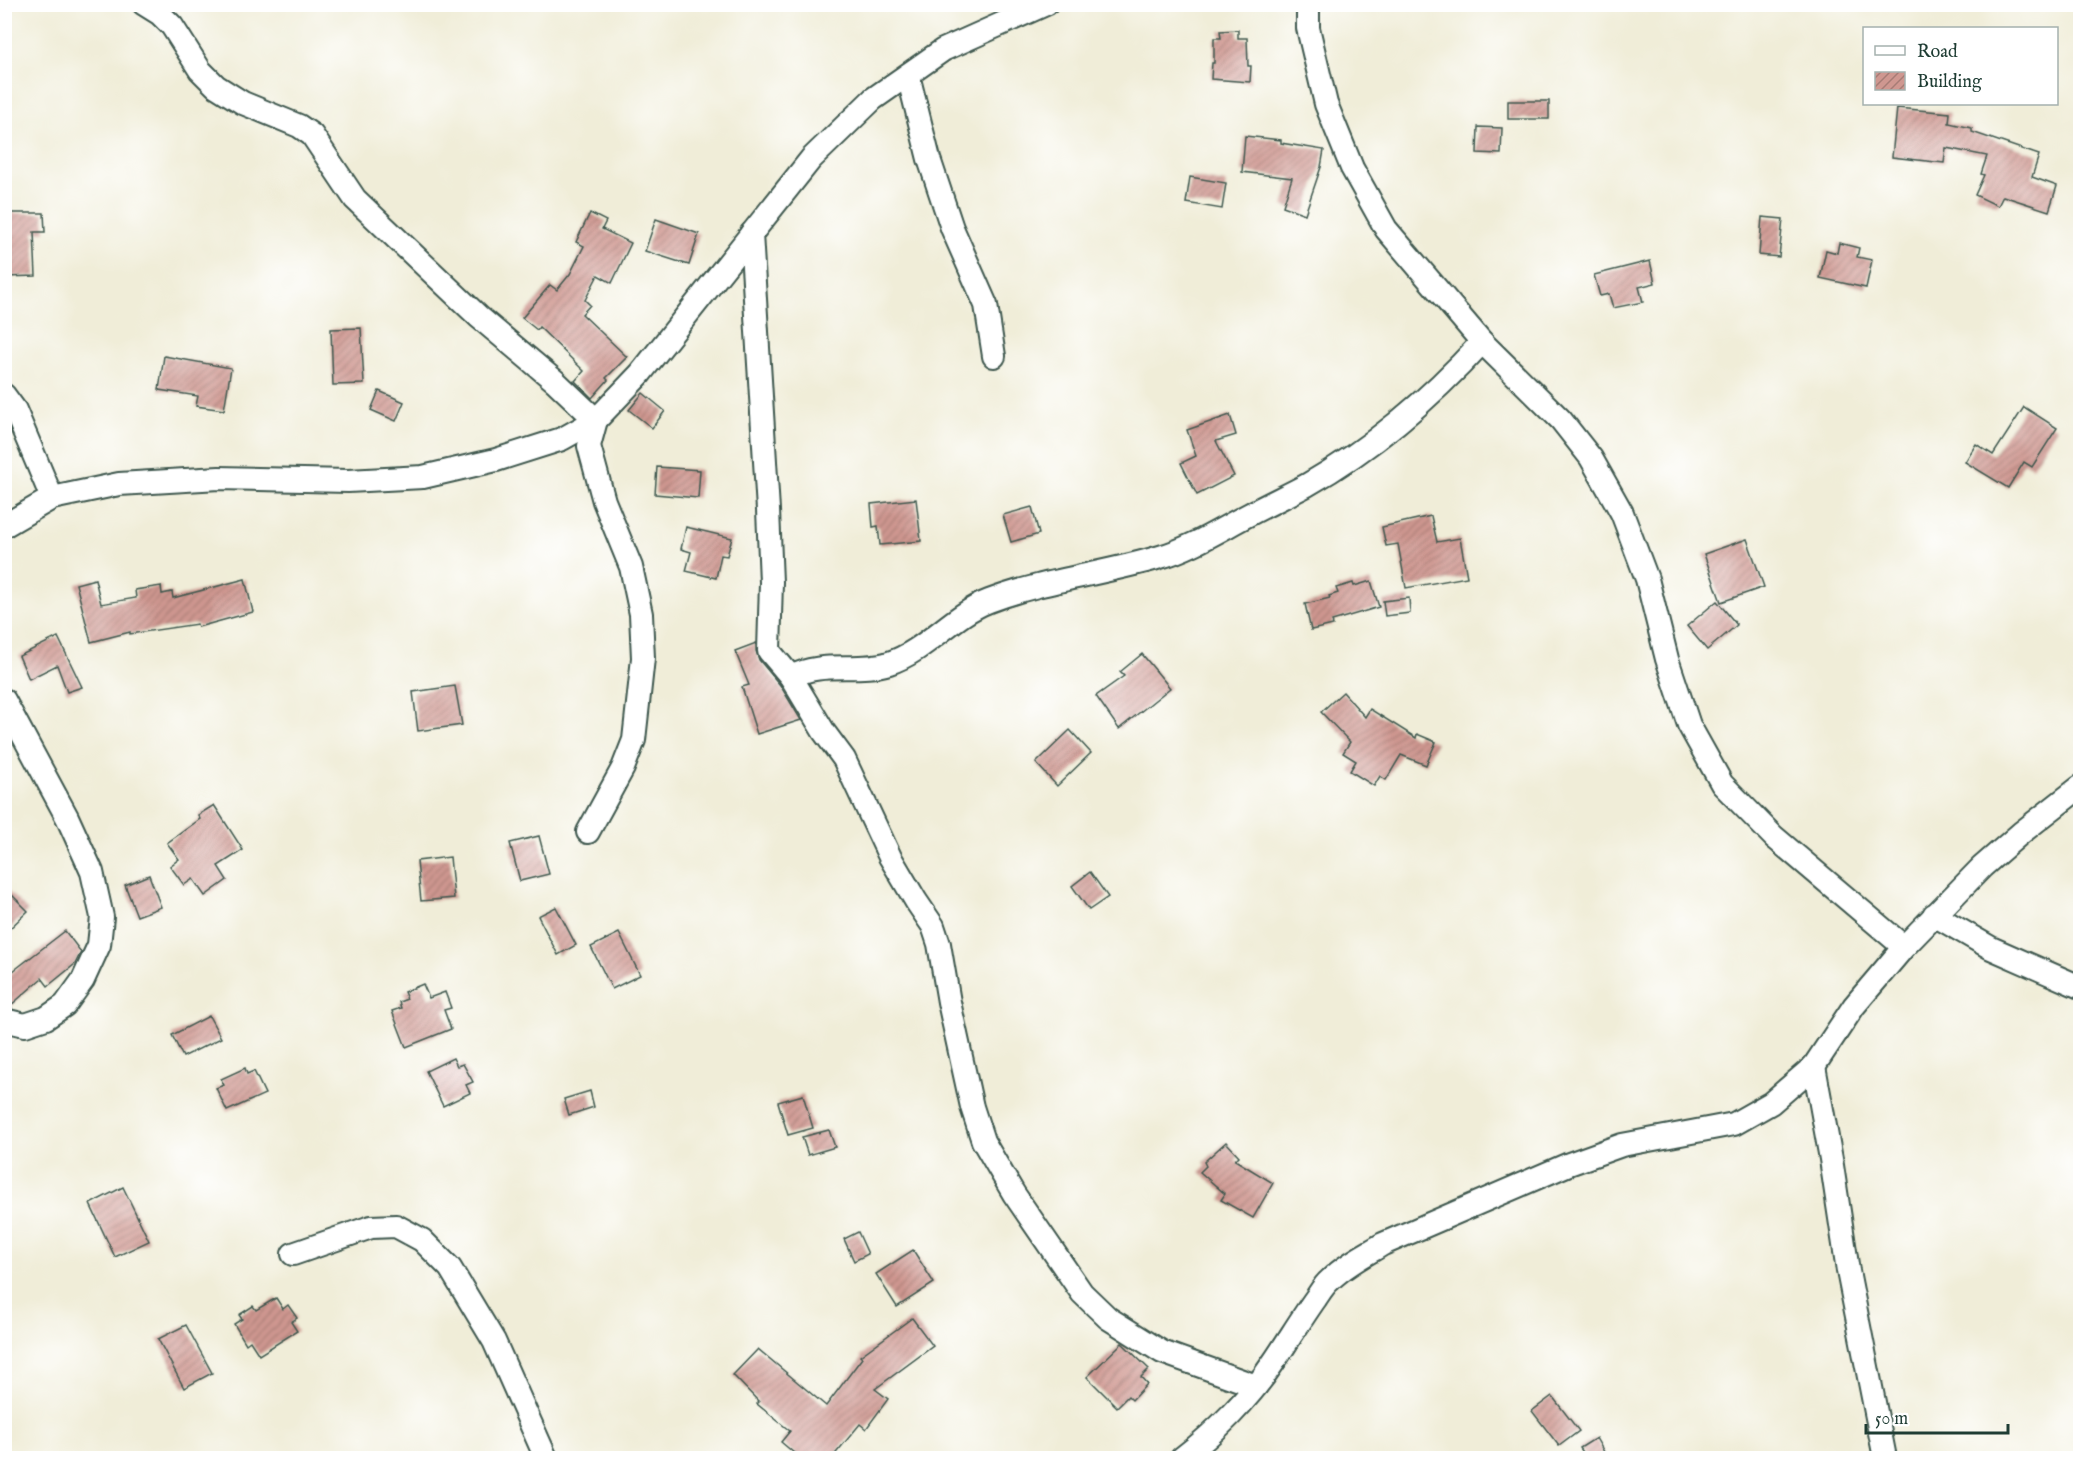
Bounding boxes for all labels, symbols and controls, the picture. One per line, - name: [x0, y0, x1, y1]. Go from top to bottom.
- legend: [1863, 27, 2058, 105]
- text: Road: [1917, 41, 1958, 64]
- text: Building: [1917, 71, 1982, 94]
- scale bar: [1866, 1397, 2008, 1435]
- text: 50 m: [1875, 1408, 1908, 1431]

